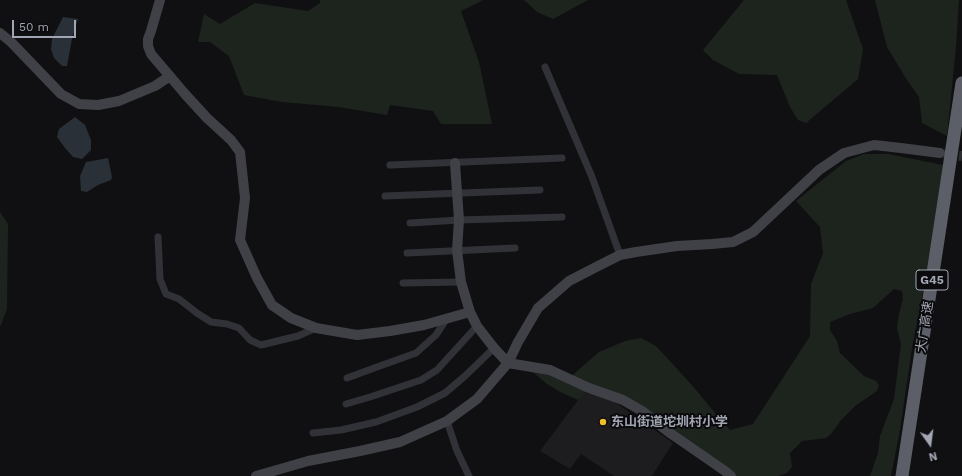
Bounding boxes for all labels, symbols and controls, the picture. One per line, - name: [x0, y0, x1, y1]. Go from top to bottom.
- scale bar: [14, 12, 78, 38]
- text: 50 m: [19, 20, 49, 34]
- road number: G45: [916, 270, 948, 290]
- street label: 大广高速: [913, 300, 937, 354]
- place label: 东山街道坨圳村小学: [611, 414, 728, 430]
- marker: 东山街道坨圳村小学: [598, 417, 608, 427]
- north arrow: [910, 424, 950, 464]
- text: N: [927, 449, 939, 463]

